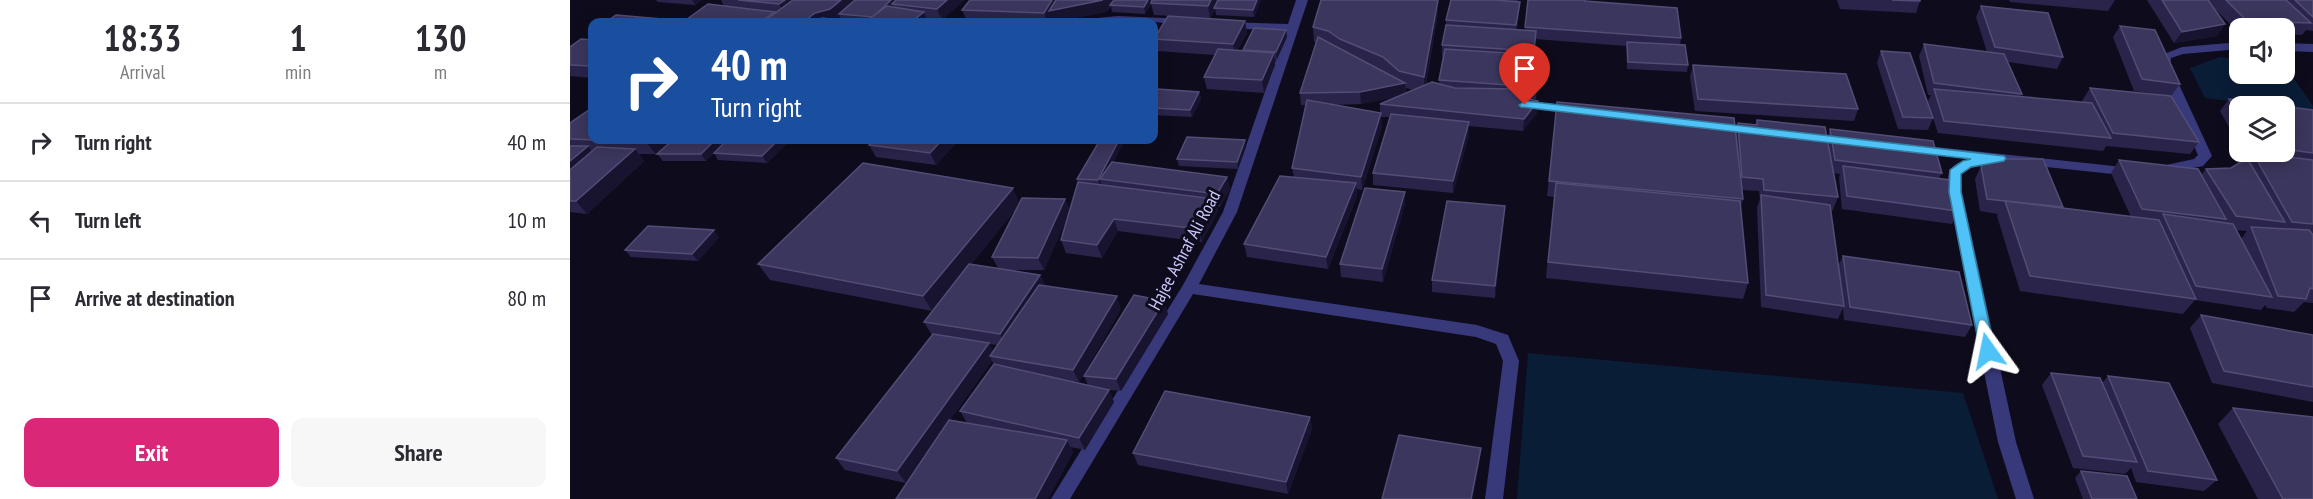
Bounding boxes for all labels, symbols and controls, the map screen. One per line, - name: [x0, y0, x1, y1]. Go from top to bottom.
- text: 18:33: [104, 14, 181, 61]
- text: 1: [289, 14, 307, 61]
- text: 130: [415, 14, 466, 61]
- map controls: [2229, 18, 2295, 162]
- button: sound: [2229, 18, 2295, 84]
- text: 40 m: [711, 37, 788, 92]
- icon: right: [612, 42, 690, 120]
- pin: [1499, 43, 1550, 105]
- icon: arrive: [1508, 52, 1541, 85]
- text: Arrival: [120, 59, 165, 85]
- text: min: [285, 59, 311, 85]
- text: m: [434, 59, 447, 85]
- text: Turn right: [711, 90, 802, 124]
- button: layers: [2229, 96, 2295, 162]
- icon: right: [24, 126, 57, 159]
- text: Turn right: [75, 128, 152, 156]
- text: 40 m: [507, 128, 546, 156]
- street label: Hajee Ashraf Ali Road: [1143, 186, 1225, 314]
- icon: left: [24, 204, 57, 237]
- text: Turn left: [75, 206, 141, 234]
- text: 10 m: [507, 206, 546, 234]
- icon: arrive: [24, 282, 57, 315]
- text: Arrive at destination: [75, 284, 235, 312]
- text: 80 m: [507, 284, 546, 312]
- position arrow: [1956, 319, 2020, 383]
- button: Exit: [24, 418, 279, 487]
- button: Share: [291, 418, 546, 487]

